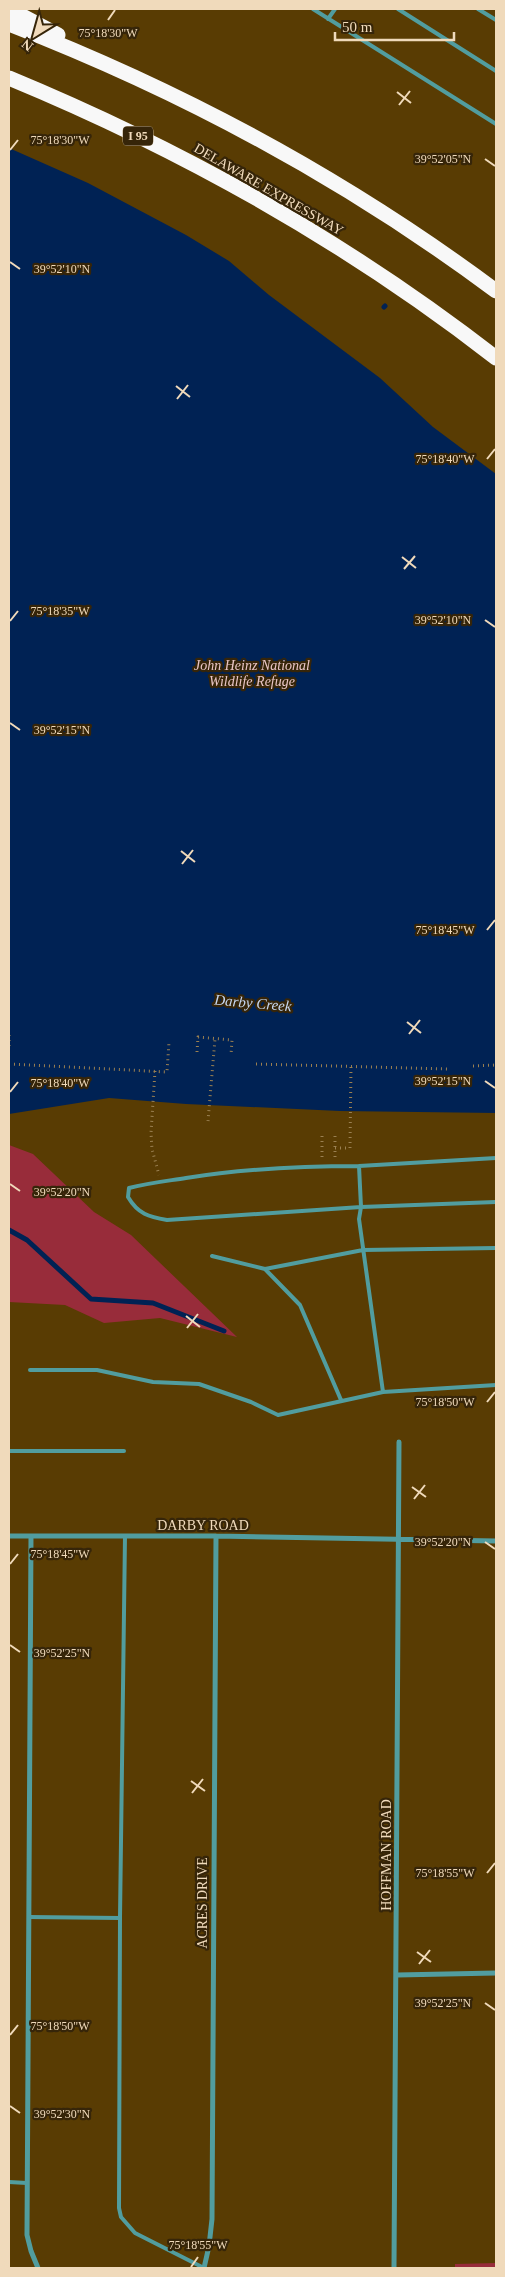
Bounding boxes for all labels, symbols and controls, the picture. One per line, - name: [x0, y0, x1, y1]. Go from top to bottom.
- north arrow: [10, 10, 60, 60]
- scale bar: [335, 10, 454, 42]
- text: 50 m: [342, 19, 373, 35]
- text: 75°18'30"W: [78, 26, 138, 40]
- text: N: [19, 36, 36, 54]
- road number: I 95: [123, 126, 153, 146]
- text: 75°18'30"W: [30, 133, 90, 147]
- street label: DELAWARE EXPRESSWAY: [191, 140, 346, 238]
- text: 39°52'05"N: [415, 152, 472, 166]
- text: 39°52'10"N: [34, 262, 91, 276]
- text: 75°18'40"W: [415, 452, 475, 466]
- text: 75°18'35"W: [30, 604, 90, 618]
- text: 39°52'10"N: [415, 613, 472, 627]
- park label: John Heinz National Wildlife Refuge: [194, 658, 310, 689]
- text: 39°52'15"N: [34, 723, 91, 737]
- text: 75°18'45"W: [415, 923, 475, 937]
- water label: Darby Creek: [213, 992, 293, 1014]
- text: 39°52'15"N: [415, 1074, 472, 1088]
- text: 75°18'40"W: [30, 1076, 90, 1090]
- text: 39°52'20"N: [34, 1185, 91, 1199]
- text: 75°18'50"W: [415, 1395, 475, 1409]
- street label: DARBY ROAD: [157, 1518, 249, 1533]
- text: 39°52'20"N: [415, 1535, 472, 1549]
- text: 75°18'45"W: [30, 1547, 90, 1561]
- text: 39°52'25"N: [34, 1646, 91, 1660]
- street label: HOFFMAN ROAD: [379, 1799, 394, 1911]
- street label: ACRES DRIVE: [195, 1857, 210, 1949]
- text: 75°18'55"W: [415, 1866, 475, 1880]
- text: 39°52'25"N: [415, 1996, 472, 2010]
- text: 75°18'50"W: [30, 2019, 90, 2033]
- text: 39°52'30"N: [34, 2107, 91, 2121]
- text: 75°18'55"W: [168, 2238, 228, 2252]

